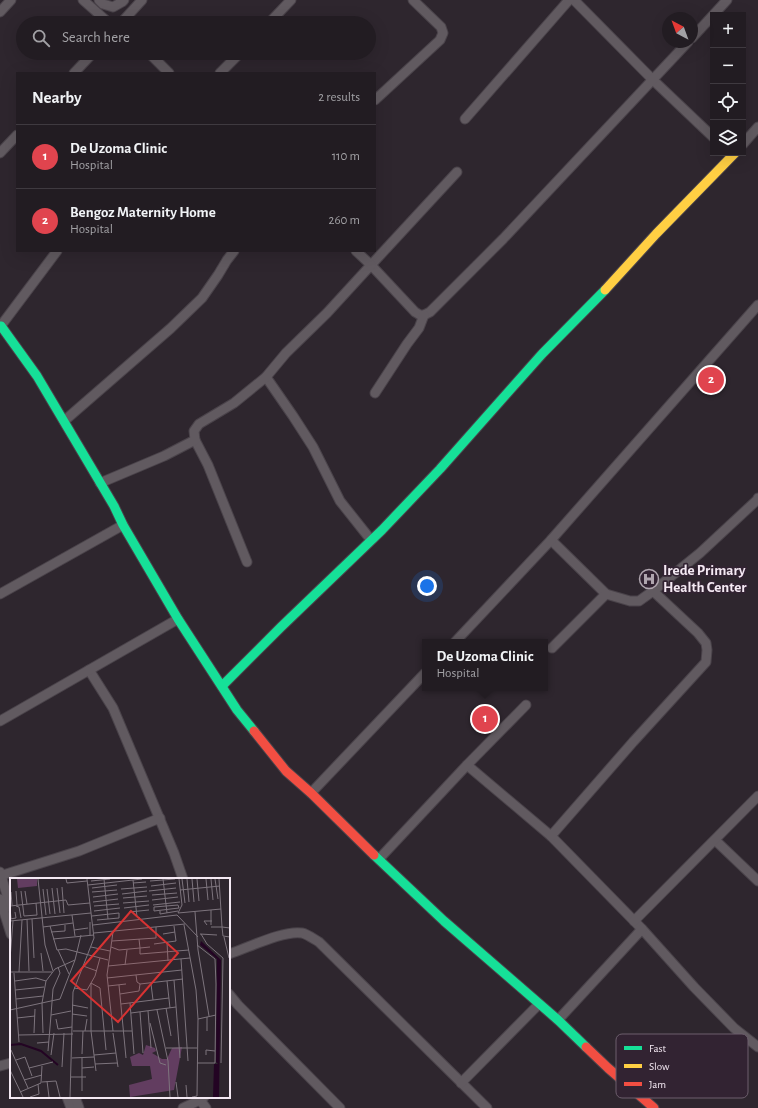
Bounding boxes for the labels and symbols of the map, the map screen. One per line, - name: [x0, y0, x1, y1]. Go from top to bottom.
- north arrow: [662, 12, 698, 48]
- pin: 2: [698, 365, 724, 395]
- place label: Irede Primary Health Center: [663, 563, 747, 595]
- hospital icon: Irede Primary Health Center: [638, 568, 660, 590]
- your location: [417, 576, 437, 596]
- pin: 1: [472, 704, 498, 734]
- inset map: [10, 878, 230, 1098]
- legend: [616, 1034, 748, 1098]
- text: Fast: [649, 1043, 667, 1054]
- text: Slow: [649, 1061, 670, 1072]
- text: Jam: [649, 1079, 666, 1090]

